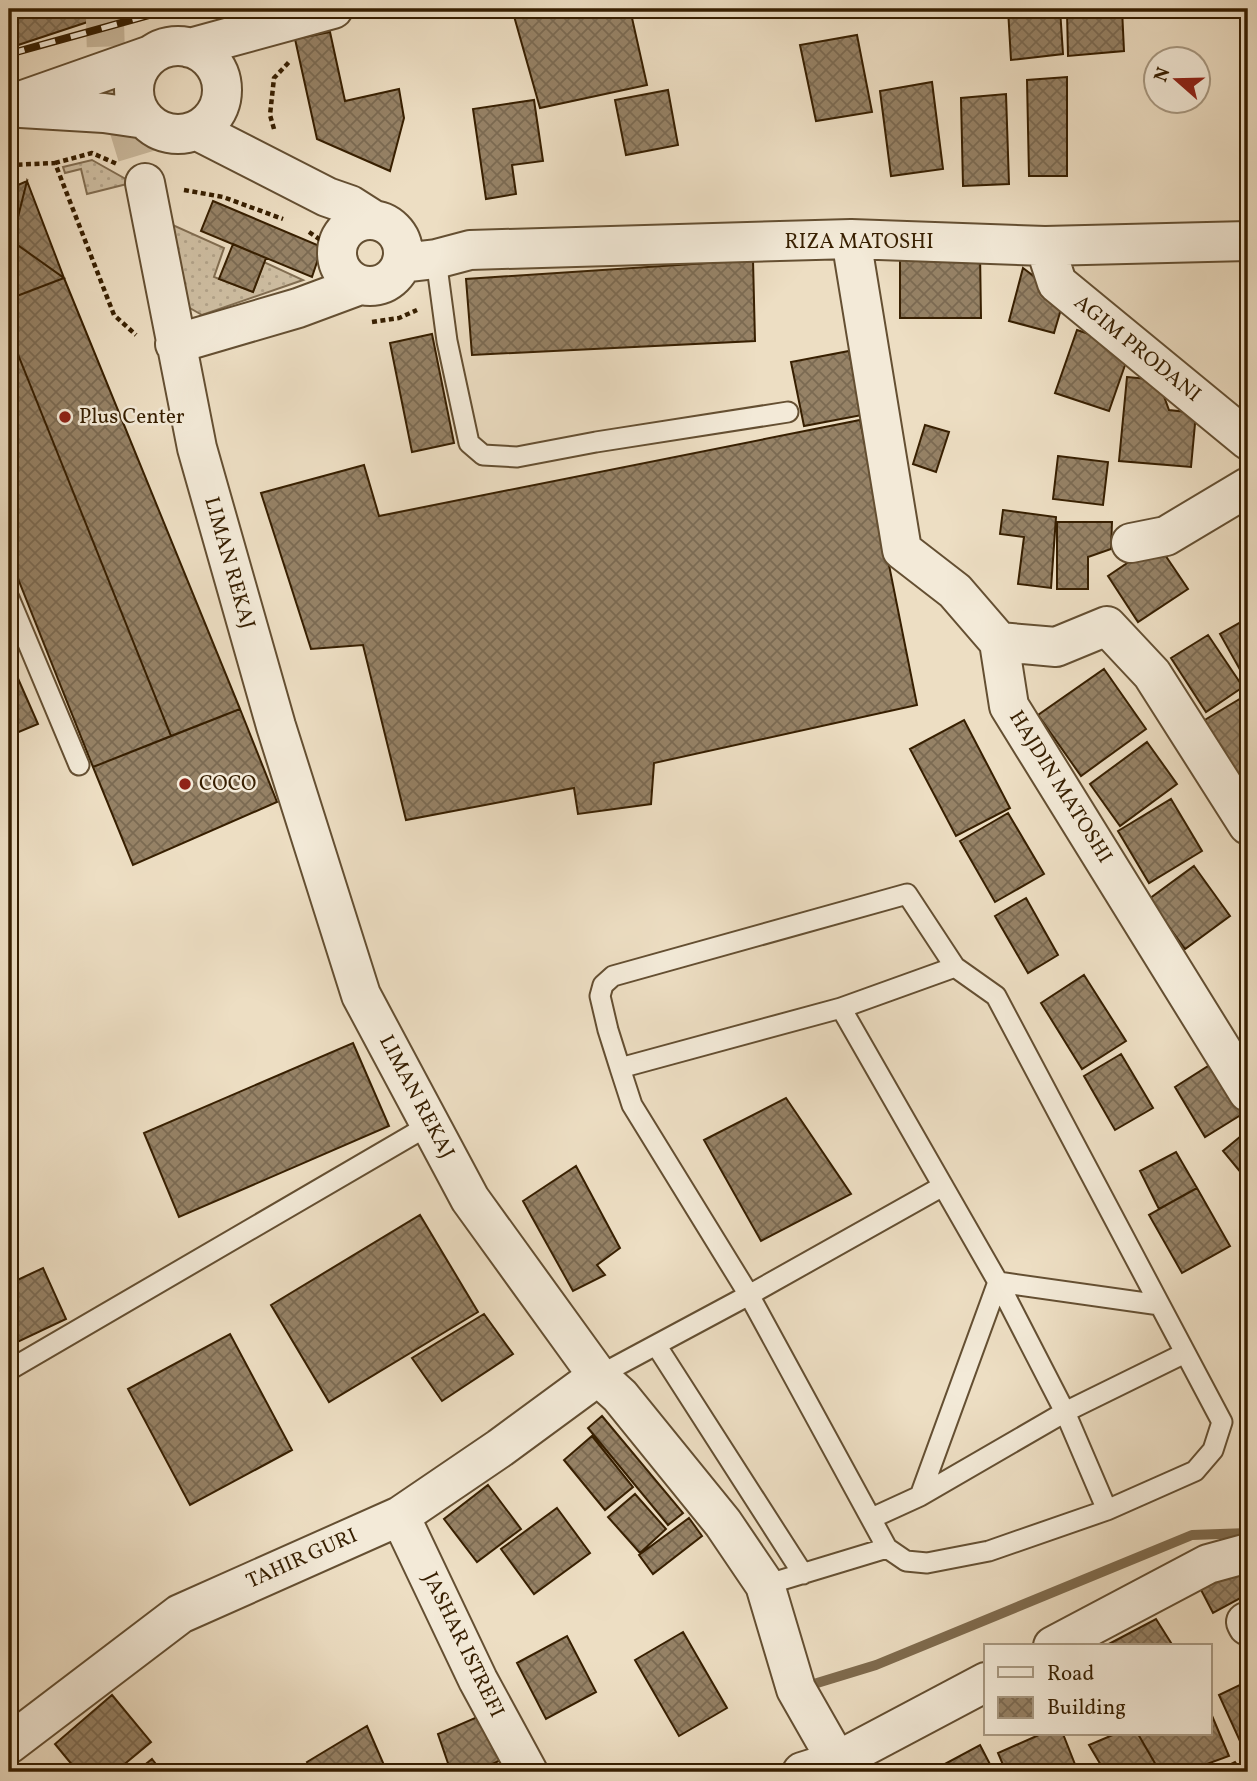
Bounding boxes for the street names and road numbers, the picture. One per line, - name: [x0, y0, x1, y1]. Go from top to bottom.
- street label: RIZA MATOSHI: [784, 228, 934, 257]
- street label: AGIM PRODANI: [1067, 289, 1207, 409]
- street label: LIMAN REKAJ: [196, 494, 262, 633]
- street label: HAJDIN MATOSHI: [1001, 705, 1119, 869]
- street label: LIMAN REKAJ: [371, 1030, 461, 1164]
- street label: TAHIR GURI: [242, 1522, 362, 1596]
- street label: JASHAR ISTREFI: [415, 1567, 511, 1723]

